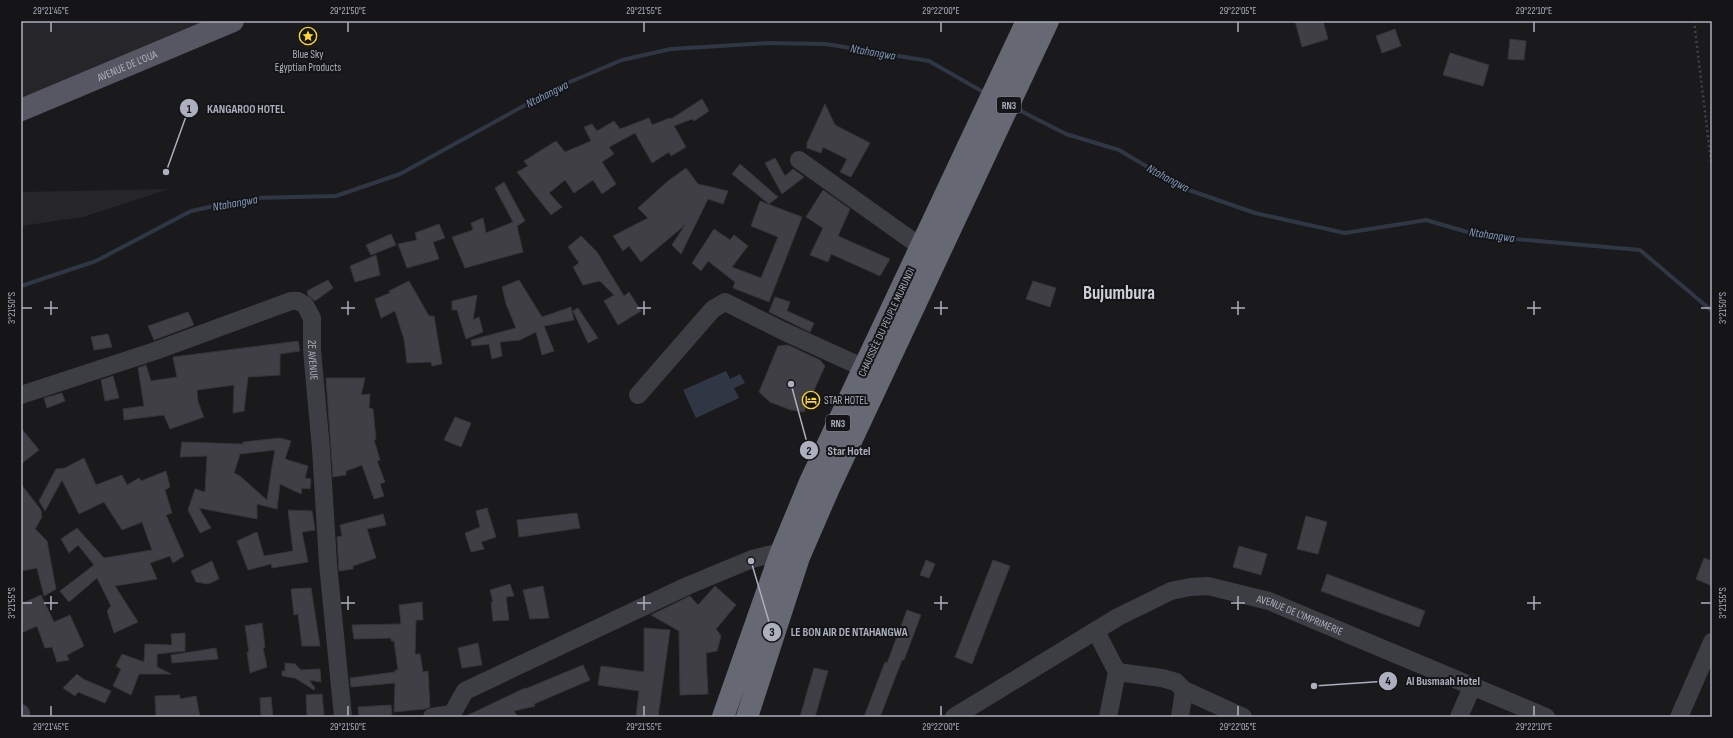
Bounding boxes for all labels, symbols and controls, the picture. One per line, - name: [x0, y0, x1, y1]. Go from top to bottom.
- text: 29°21'45"E: [33, 5, 69, 17]
- text: 29°21'50"E: [330, 5, 366, 17]
- text: 29°21'55"E: [626, 5, 662, 17]
- text: 29°22'00"E: [922, 5, 960, 17]
- text: 29°22'05"E: [1220, 5, 1256, 17]
- text: 29°22'10"E: [1516, 5, 1552, 17]
- place icon: Blue Sky Egyptian Products: [298, 26, 318, 46]
- water label: Ntahangwa: [849, 41, 897, 64]
- street label: AVENUE DE L'OUA: [94, 48, 159, 85]
- place label: Blue Sky Egyptian Products: [275, 48, 341, 74]
- water label: Ntahangwa: [523, 77, 571, 111]
- callout: KANGAROO HOTEL: [179, 96, 293, 120]
- road number: RN3: [997, 97, 1021, 113]
- text: 1: [187, 102, 192, 117]
- text: KANGAROO HOTEL: [207, 102, 285, 117]
- water label: Ntahangwa: [1144, 161, 1192, 196]
- water label: Ntahangwa: [211, 192, 259, 215]
- water label: Ntahangwa: [1468, 225, 1516, 246]
- street label: CHAUSSÉE DU PEUPLE MURUNDI: [855, 266, 917, 379]
- district label: Bujumbura: [1083, 282, 1155, 305]
- text: 3°21'50"S: [6, 292, 18, 324]
- text: 3°21'50"S: [1717, 292, 1729, 324]
- street label: 2E AVENUE: [305, 340, 321, 381]
- hotel icon: STAR HOTEL: [801, 390, 821, 410]
- place label: STAR HOTEL: [824, 394, 868, 407]
- road number: RN3: [826, 415, 850, 431]
- callout: Star Hotel: [799, 438, 878, 462]
- text: 2: [806, 444, 812, 459]
- text: Star Hotel: [828, 444, 870, 459]
- text: 3°21'55"S: [6, 587, 18, 619]
- text: 3°21'55"S: [1717, 587, 1729, 619]
- street label: AVENUE DE L'IMPRIMERIE: [1254, 592, 1345, 638]
- callout: LE BON AIR DE NTAHANGWA: [762, 620, 915, 644]
- text: 3: [769, 625, 775, 640]
- text: LE BON AIR DE NTAHANGWA: [791, 625, 908, 640]
- callout: Al Busmaah Hotel: [1378, 669, 1487, 693]
- text: 4: [1385, 674, 1391, 689]
- text: Al Busmaah Hotel: [1405, 674, 1480, 689]
- text: 29°21'45"E: [33, 721, 69, 733]
- text: 29°21'50"E: [330, 721, 366, 733]
- text: 29°21'55"E: [626, 721, 662, 733]
- text: 29°22'00"E: [922, 721, 960, 733]
- text: 29°22'05"E: [1220, 721, 1256, 733]
- text: 29°22'10"E: [1516, 721, 1552, 733]

